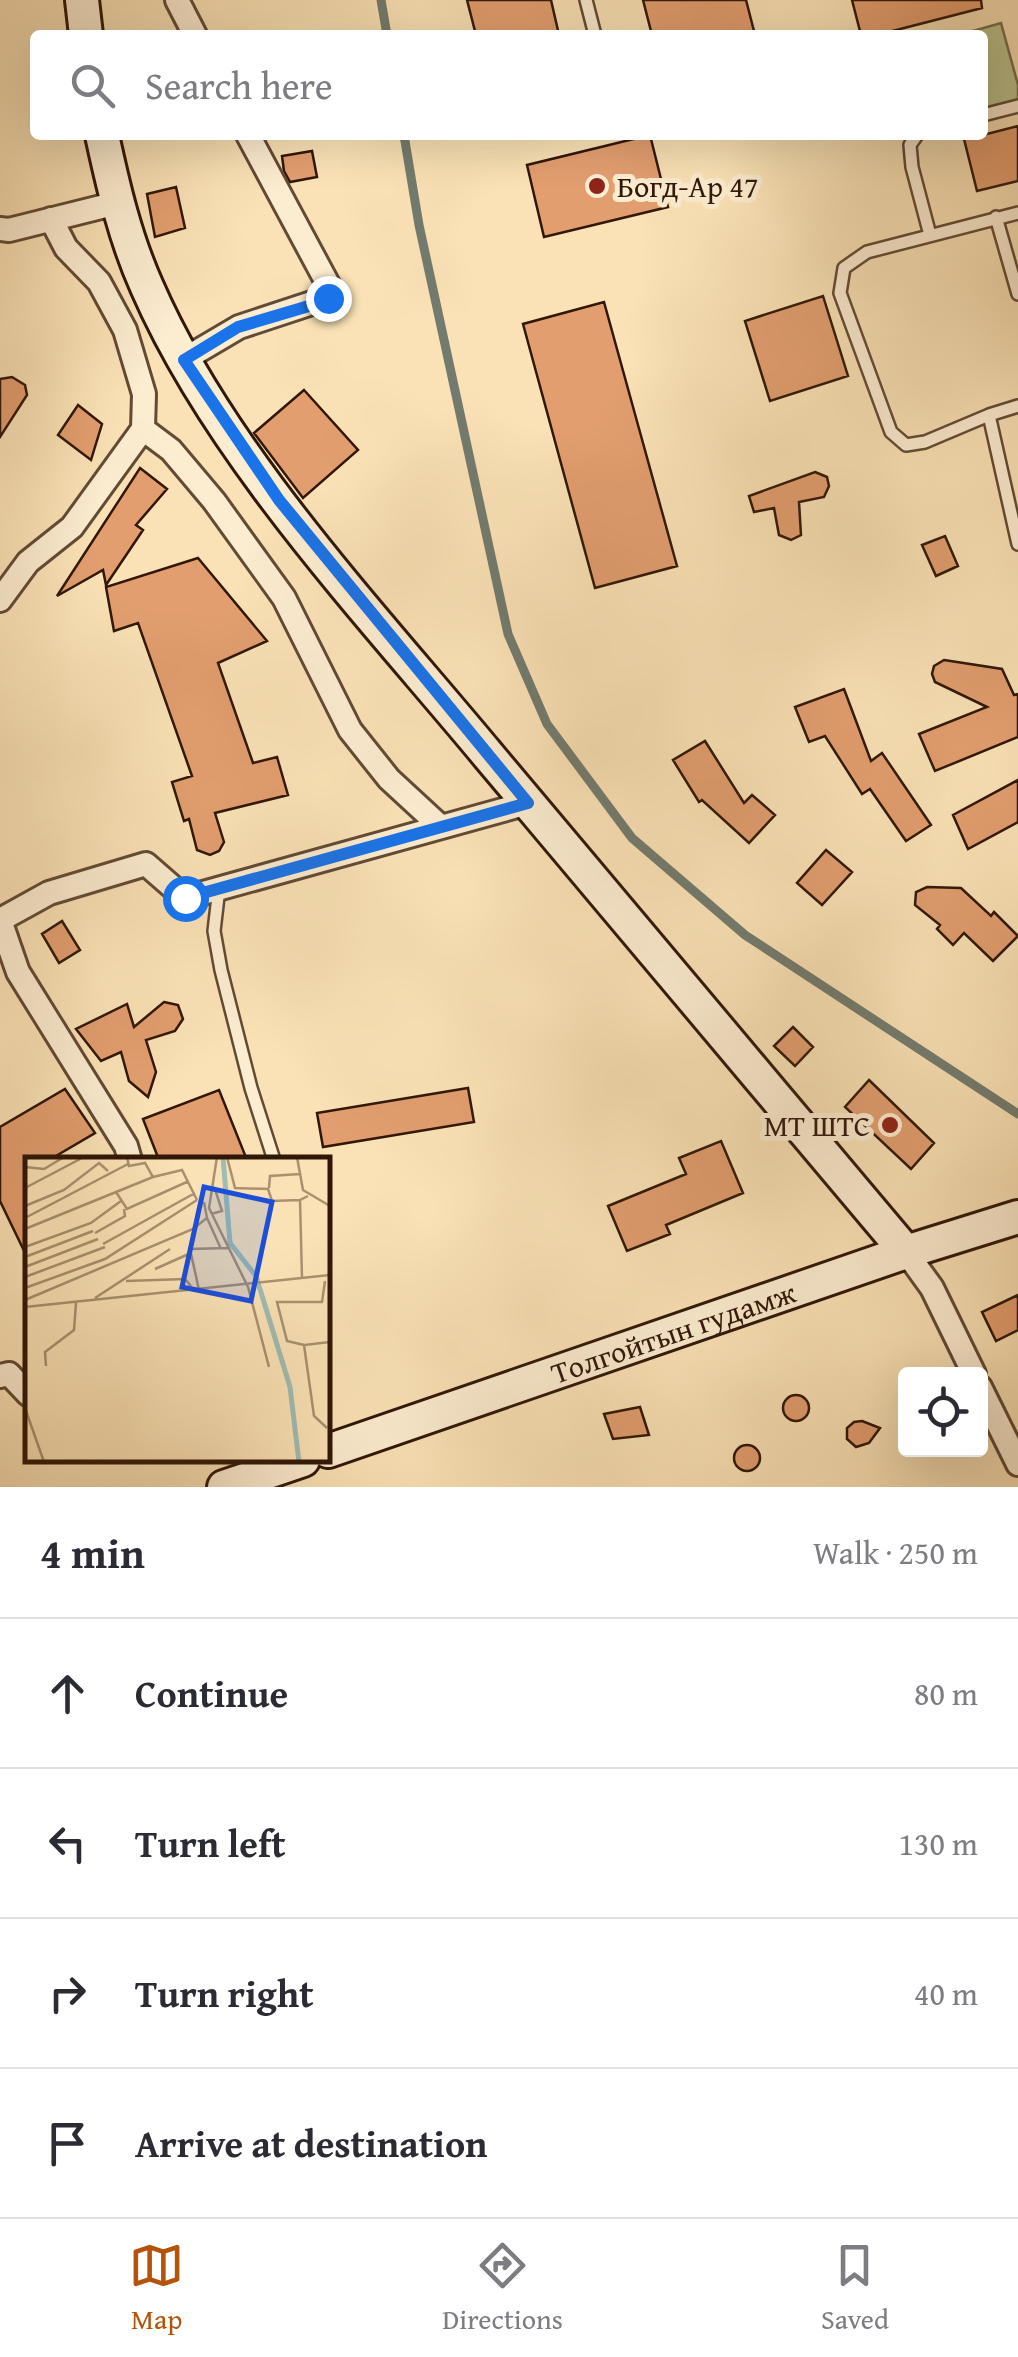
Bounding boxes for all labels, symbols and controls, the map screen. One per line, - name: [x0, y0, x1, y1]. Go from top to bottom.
- search box: [30, 30, 988, 140]
- text: Search here: [145, 57, 333, 113]
- icon: search: [65, 58, 120, 113]
- place label: Богд-Ар 47: [617, 164, 758, 208]
- marker: Богд-Ар 47: [586, 175, 608, 197]
- route end: [306, 276, 352, 322]
- route start: [163, 876, 209, 922]
- place label: MТ ШТС: [764, 1103, 870, 1147]
- marker: MТ ШТС: [879, 1114, 901, 1136]
- inset map: [25, 1157, 330, 1462]
- street label: Толгойтын гудамж: [545, 1270, 801, 1395]
- map controls: [898, 1367, 988, 1457]
- button: locate: [898, 1367, 988, 1457]
- text: 4 min: [40, 1522, 145, 1583]
- text: Walk · 250 m: [813, 1529, 978, 1576]
- text: Continue: [135, 1665, 288, 1721]
- icon: ahead: [40, 1666, 95, 1721]
- text: 80 m: [914, 1670, 978, 1717]
- text: Turn left: [135, 1815, 286, 1871]
- icon: left: [40, 1816, 95, 1871]
- text: 130 m: [899, 1820, 978, 1867]
- text: Turn right: [135, 1965, 314, 2021]
- icon: right: [40, 1966, 95, 2021]
- text: 40 m: [914, 1970, 978, 2017]
- text: Arrive at destination: [135, 2115, 488, 2171]
- icon: arrive: [40, 2116, 95, 2171]
- tab: Map: [129, 2238, 184, 2339]
- tab: Directions: [442, 2238, 563, 2339]
- tab: Saved: [821, 2238, 889, 2339]

